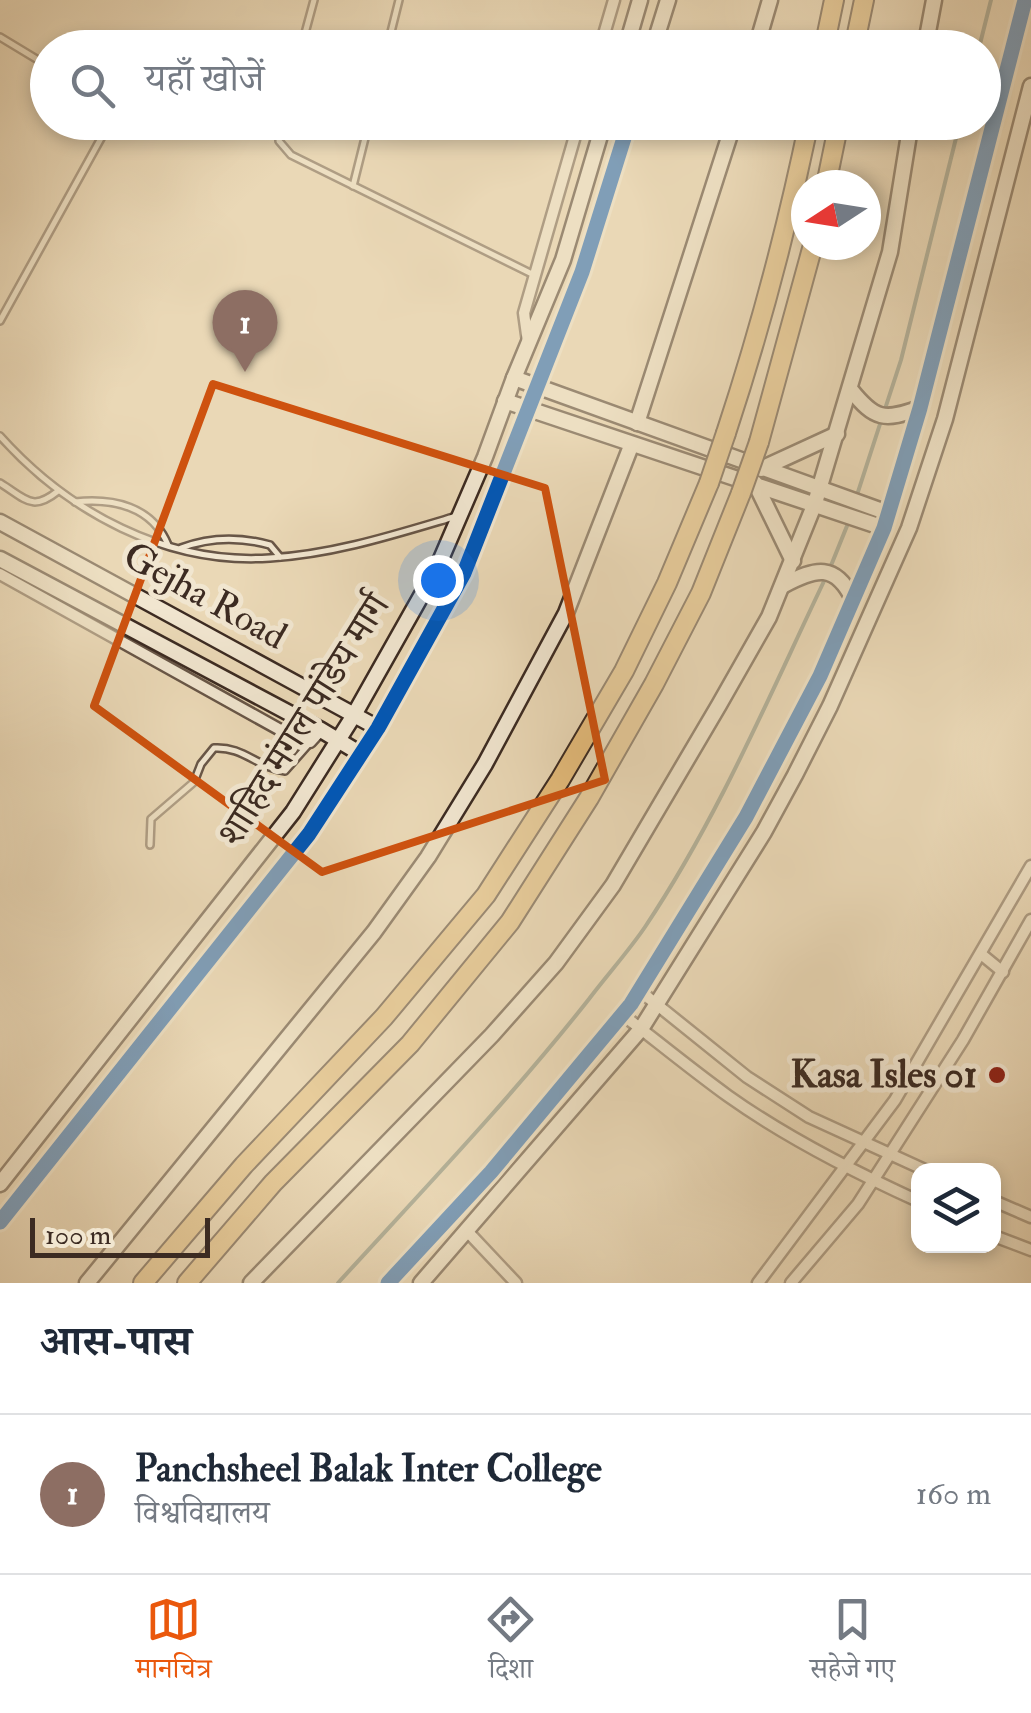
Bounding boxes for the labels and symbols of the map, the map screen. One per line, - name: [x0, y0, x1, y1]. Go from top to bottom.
- north arrow: [791, 170, 881, 260]
- pin: 1: [212, 290, 278, 372]
- street label: Gejha Road: [115, 532, 295, 661]
- your location: [413, 555, 464, 606]
- street label: शाहिद मंगल पांडेय मार्ग: [207, 583, 402, 855]
- place label: Kasa Isles 01: [791, 1051, 977, 1099]
- marker: Kasa Isles 01: [986, 1064, 1008, 1086]
- scale bar: [30, 1213, 210, 1258]

